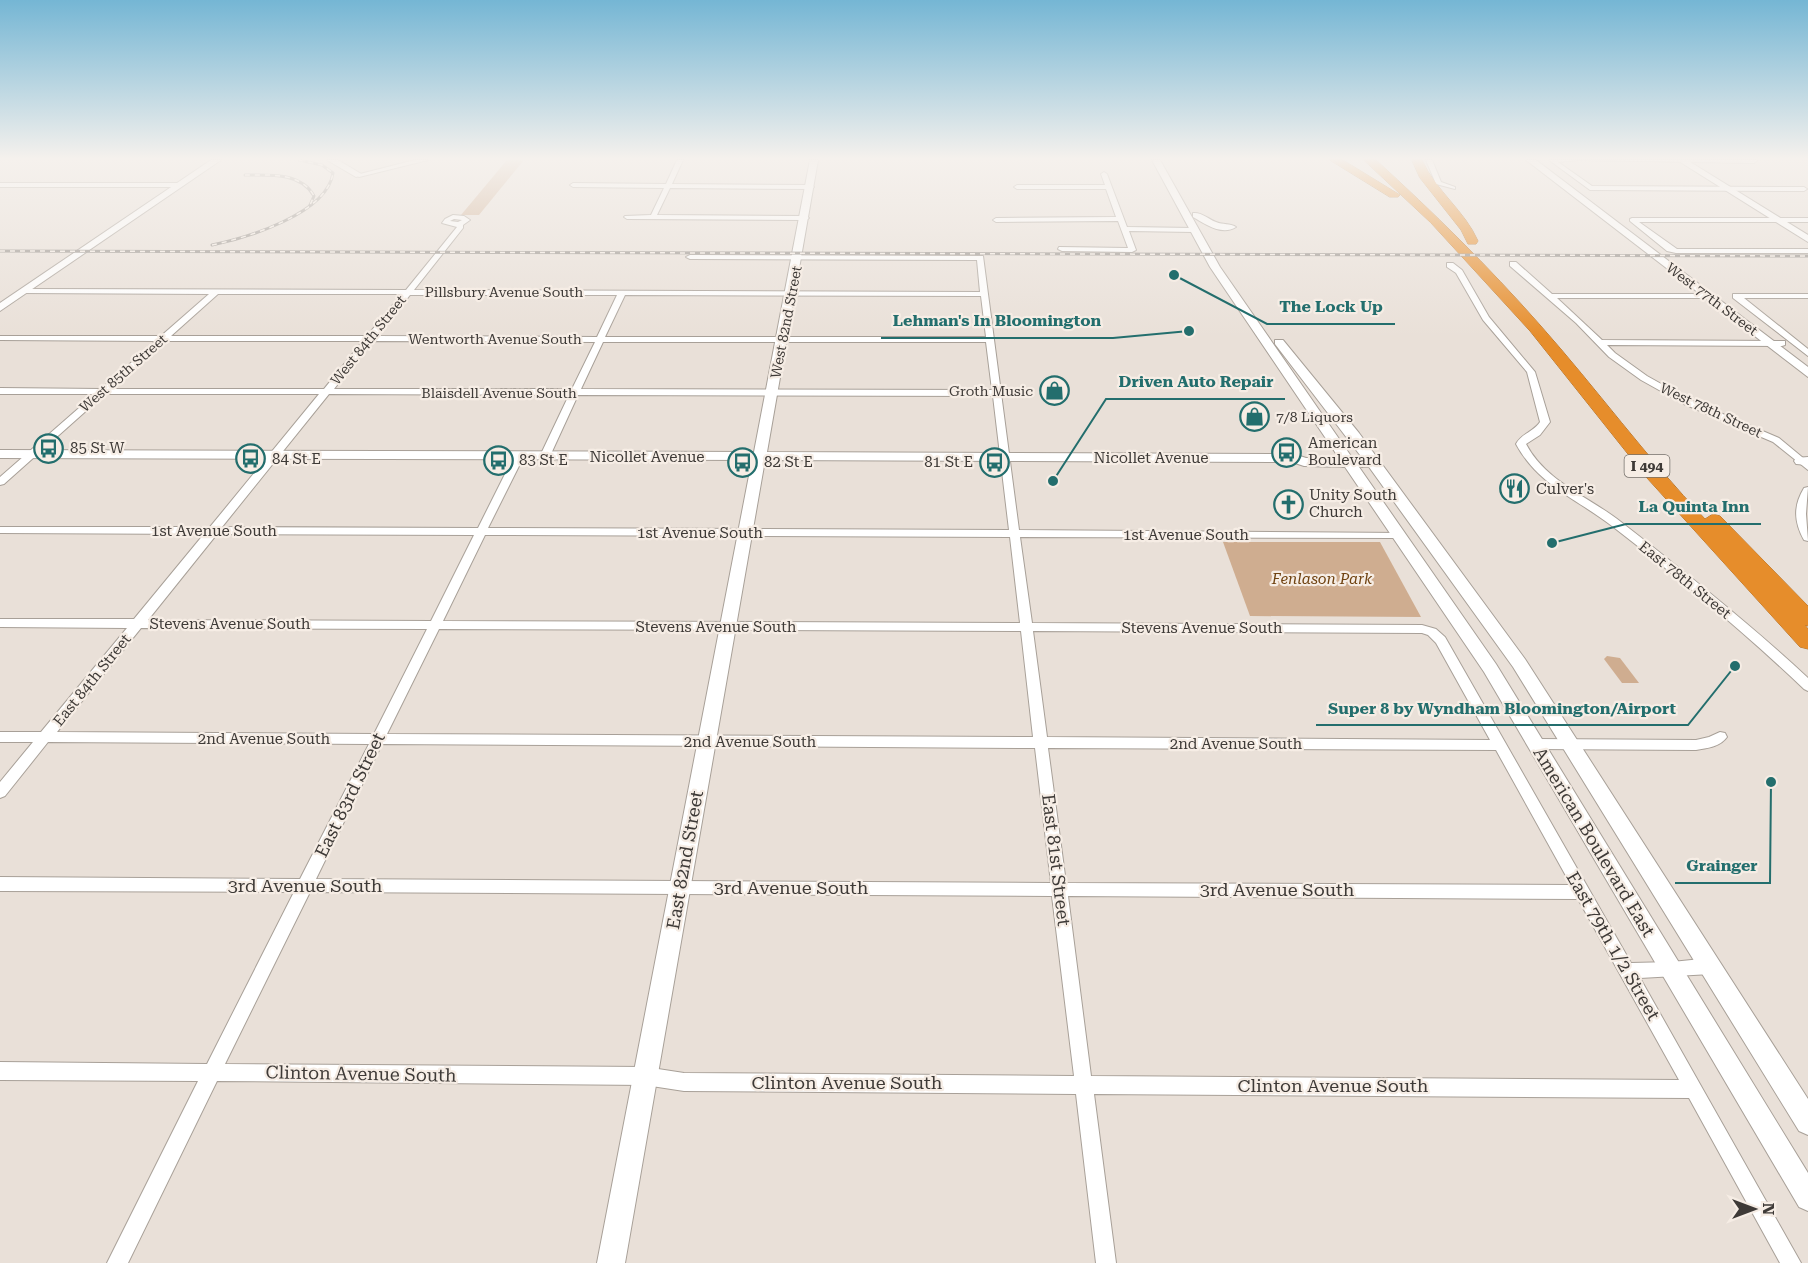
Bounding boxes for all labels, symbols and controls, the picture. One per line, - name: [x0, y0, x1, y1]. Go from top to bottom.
- street label: West 77th Street: [1663, 259, 1761, 339]
- street label: West 82nd Street: [767, 264, 805, 380]
- street label: Pillsbury Avenue South: [425, 284, 583, 300]
- callout: The Lock Up: [1267, 290, 1395, 324]
- street label: West 84th Street: [327, 292, 409, 388]
- text: The Lock Up: [1279, 297, 1383, 316]
- callout: Lehman's In Bloomington: [881, 304, 1113, 338]
- text: Lehman's In Bloomington: [893, 311, 1101, 330]
- street label: West 85th Street: [76, 331, 170, 415]
- street label: Wentworth Avenue South: [408, 331, 582, 347]
- callout: Driven Auto Repair: [1106, 365, 1285, 399]
- text: Driven Auto Repair: [1119, 372, 1273, 391]
- shop icon: Groth Music: [1038, 375, 1070, 407]
- street label: West 78th Street: [1658, 379, 1764, 441]
- place label: Groth Music: [949, 383, 1033, 399]
- street label: Blaisdell Avenue South: [421, 385, 577, 401]
- shop icon: 7/8 Liquors: [1239, 401, 1271, 433]
- place label: 7/8 Liquors: [1276, 409, 1353, 425]
- bus stop icon: 85 St W: [33, 432, 65, 464]
- place label: American Boulevard: [1308, 434, 1382, 469]
- bus stop icon: American Boulevard: [1271, 436, 1303, 468]
- place label: 85 St W: [70, 439, 125, 457]
- bus stop icon: 84 St E: [235, 443, 267, 475]
- bus stop icon: 83 St E: [482, 444, 514, 476]
- bus stop icon: 82 St E: [727, 446, 759, 478]
- bus stop icon: 81 St E: [978, 446, 1010, 478]
- street label: Nicollet Avenue: [589, 448, 705, 466]
- street label: Nicollet Avenue: [1093, 449, 1209, 467]
- place label: 84 St E: [272, 450, 321, 468]
- place label: 83 St E: [519, 451, 568, 469]
- place label: 82 St E: [764, 453, 813, 471]
- place label: 81 St E: [924, 453, 973, 471]
- road number: I 494: [1624, 455, 1670, 477]
- restaurant icon: Culver's: [1499, 473, 1531, 505]
- place label: Culver's: [1536, 480, 1594, 498]
- place label: Unity South Church: [1309, 486, 1397, 521]
- church icon: Unity South Church: [1272, 488, 1304, 520]
- callout: La Quinta Inn: [1626, 490, 1761, 524]
- text: La Quinta Inn: [1638, 497, 1750, 516]
- street label: 1st Avenue South: [151, 522, 277, 540]
- street label: 1st Avenue South: [637, 524, 763, 542]
- street label: 1st Avenue South: [1123, 526, 1249, 544]
- street label: East 78th Street: [1635, 537, 1735, 623]
- park label: Fenlason Park: [1271, 570, 1373, 588]
- street label: Stevens Avenue South: [149, 615, 311, 633]
- street label: Stevens Avenue South: [635, 618, 797, 636]
- street label: Stevens Avenue South: [1121, 619, 1283, 637]
- street label: East 84th Street: [49, 630, 135, 730]
- callout: Super 8 by Wyndham Bloomington/Airport: [1316, 691, 1688, 725]
- text: Super 8 by Wyndham Bloomington/Airport: [1328, 699, 1676, 718]
- street label: East 83rd Street: [310, 729, 389, 861]
- street label: 2nd Avenue South: [198, 730, 331, 748]
- street label: 2nd Avenue South: [684, 733, 817, 751]
- street label: 2nd Avenue South: [1170, 735, 1303, 753]
- street label: American Boulevard East: [1529, 743, 1660, 941]
- street label: East 82nd Street: [662, 789, 707, 931]
- street label: East 81st Street: [1038, 793, 1075, 927]
- callout: Grainger: [1675, 849, 1770, 883]
- text: Grainger: [1686, 856, 1758, 875]
- street label: East 79th 1/2 Street: [1562, 868, 1665, 1024]
- street label: 3rd Avenue South: [228, 875, 383, 896]
- street label: 3rd Avenue South: [714, 877, 869, 898]
- street label: 3rd Avenue South: [1200, 879, 1355, 900]
- street label: Clinton Avenue South: [265, 1061, 457, 1086]
- street label: Clinton Avenue South: [752, 1072, 943, 1093]
- street label: Clinton Avenue South: [1238, 1075, 1429, 1096]
- north arrow: [1724, 1179, 1784, 1239]
- text: N: [1759, 1203, 1778, 1215]

